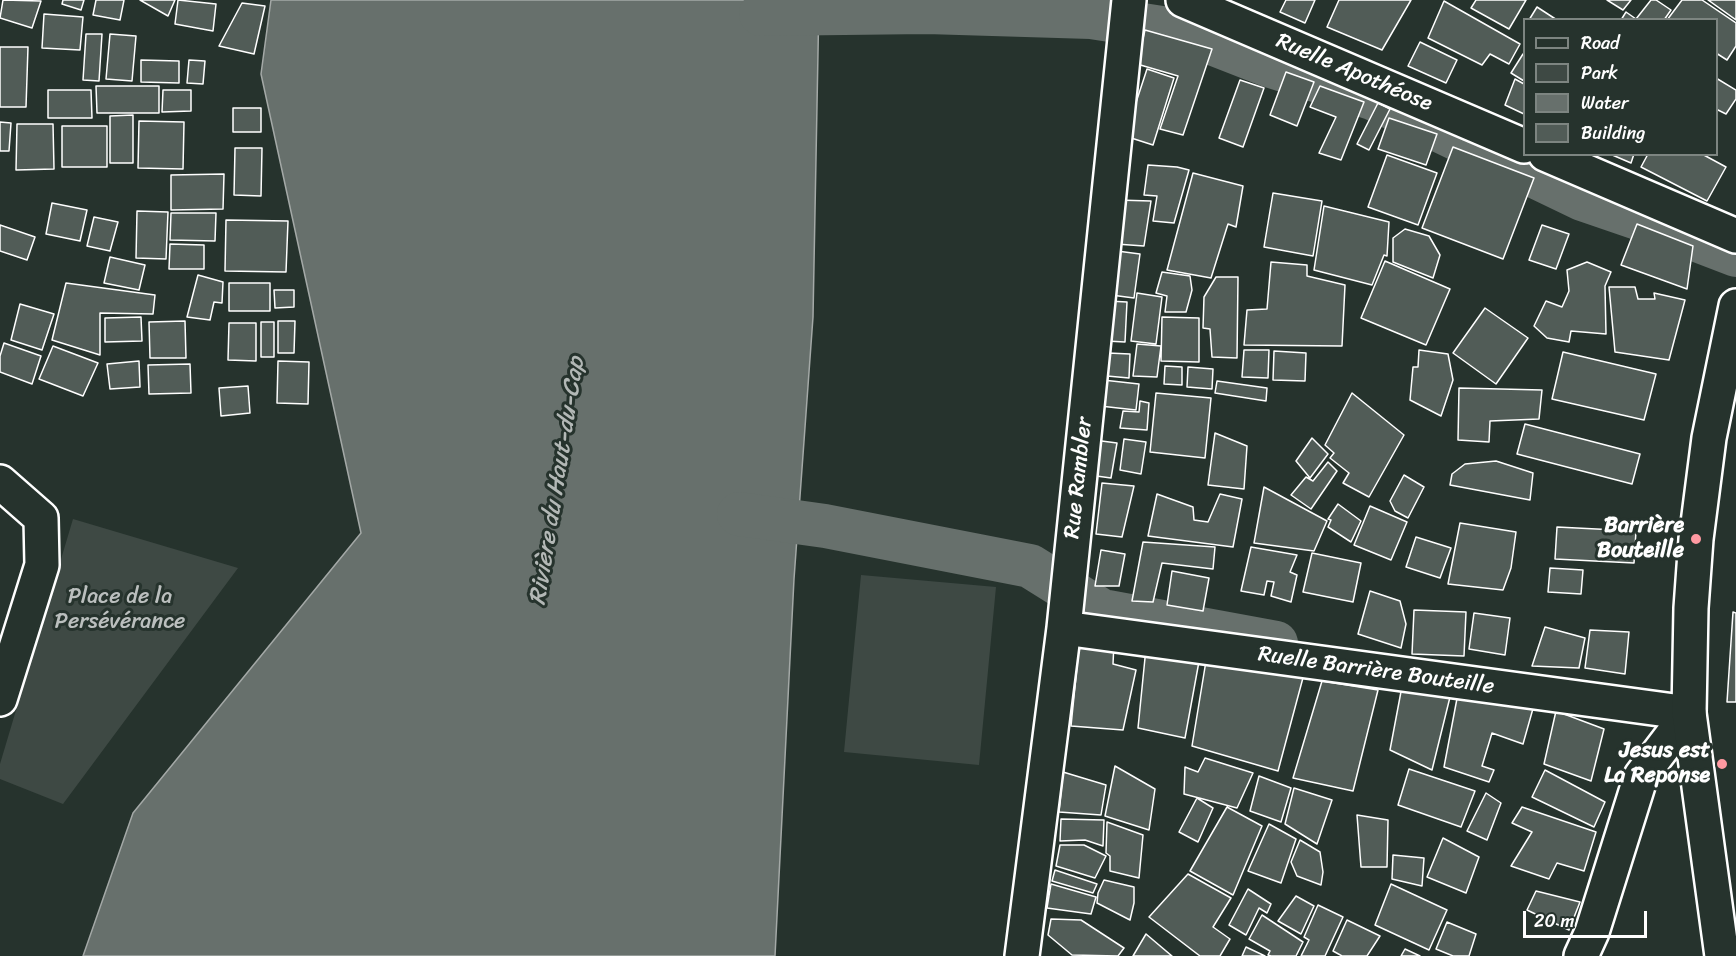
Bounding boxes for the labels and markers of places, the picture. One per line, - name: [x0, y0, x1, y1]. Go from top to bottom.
- place label: Barrière Bouteille: [1597, 513, 1684, 564]
- marker: Barrière Bouteille: [1689, 532, 1703, 546]
- place label: Jesus est La Reponse: [1604, 738, 1710, 790]
- marker: Jesus est La Reponse: [1715, 757, 1729, 771]

